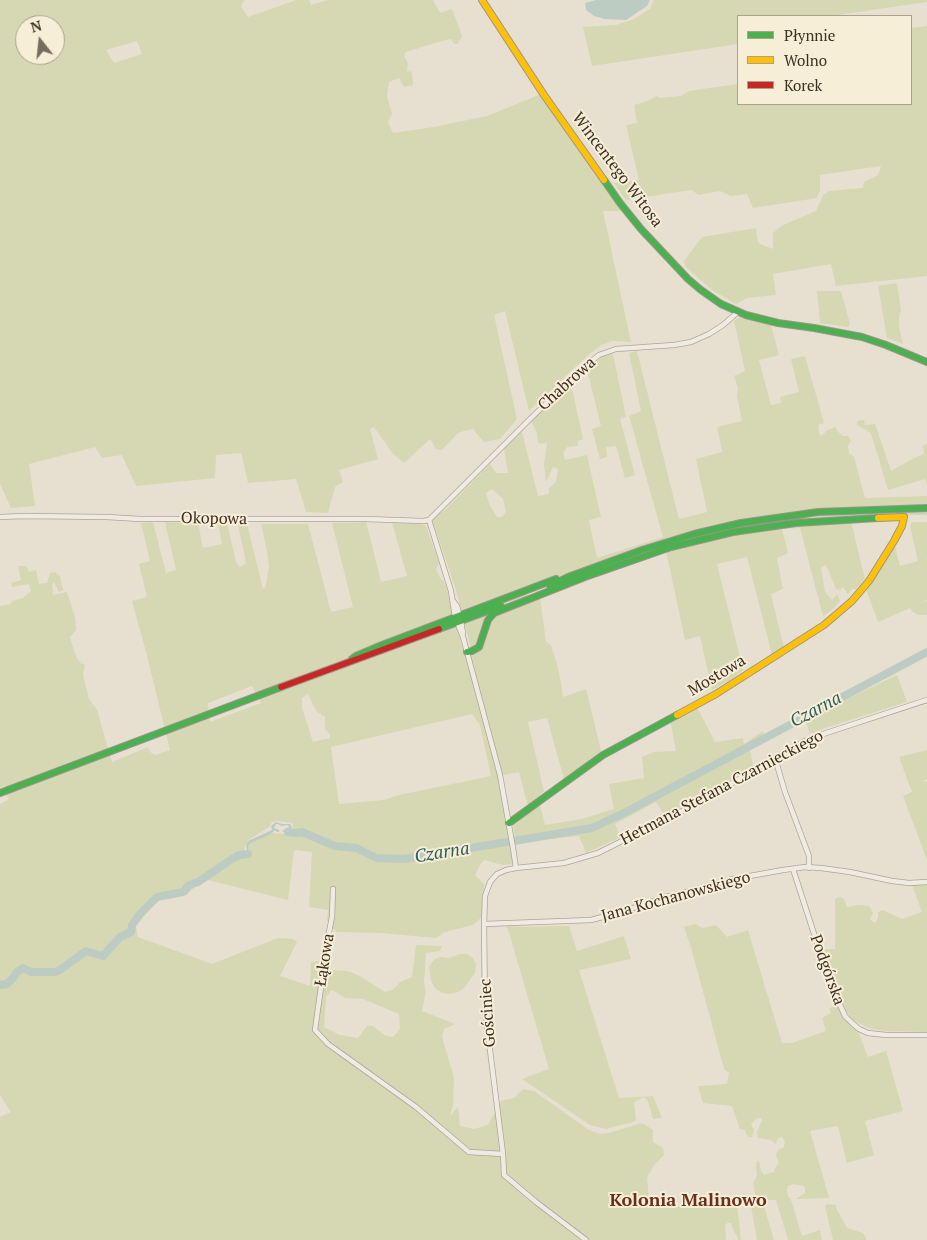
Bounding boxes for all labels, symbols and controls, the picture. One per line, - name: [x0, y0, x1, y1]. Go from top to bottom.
- north arrow: [15, 15, 65, 65]
- text: N: [28, 15, 44, 37]
- legend: [737, 15, 912, 105]
- text: Płynnie: [784, 25, 835, 45]
- text: Wolno: [784, 50, 827, 70]
- text: Korek: [784, 75, 822, 95]
- street label: Wincentego Witosa: [568, 109, 666, 231]
- street label: Chabrowa: [534, 353, 600, 415]
- street label: Okopowa: [181, 509, 247, 529]
- street label: Mostowa: [685, 651, 749, 701]
- water label: Czarna: [786, 687, 846, 733]
- street label: Hetmana Stefana Czarnieckiego: [617, 726, 827, 850]
- water label: Czarna: [413, 838, 471, 868]
- street label: Jana Kochanowskiego: [599, 868, 753, 926]
- street label: Łąkowa: [311, 932, 339, 988]
- street label: Podgórska: [805, 932, 849, 1008]
- street label: Gościniec: [476, 978, 500, 1048]
- district label: Kolonia Malinowo: [609, 1190, 767, 1212]

